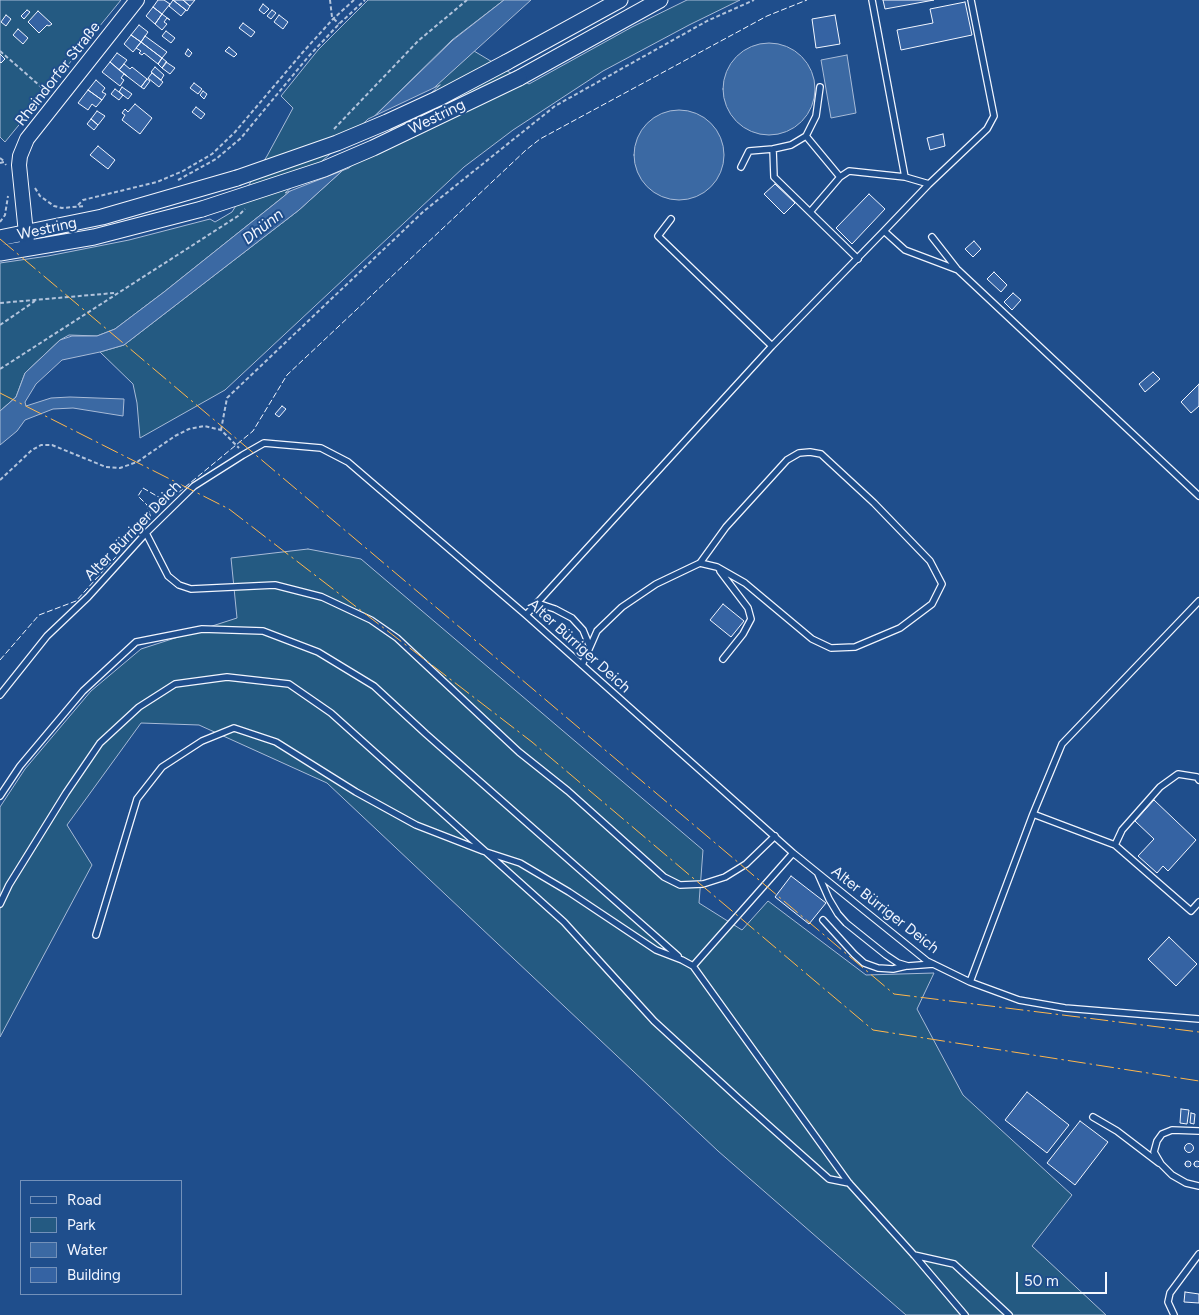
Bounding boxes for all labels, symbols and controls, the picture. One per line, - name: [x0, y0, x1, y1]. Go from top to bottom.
- street label: Rheindorfer Straße: [12, 18, 104, 130]
- street label: Westring: [406, 96, 468, 138]
- water label: Dhünn: [239, 205, 287, 249]
- street label: Westring: [16, 214, 78, 244]
- street label: Alter Bürriger Deich: [81, 477, 185, 585]
- street label: Alter Bürriger Deich: [524, 595, 634, 697]
- street label: Alter Bürriger Deich: [828, 862, 942, 958]
- legend: [20, 1180, 182, 1295]
- text: Road: [67, 1191, 102, 1209]
- text: Park: [67, 1216, 96, 1234]
- text: Water: [67, 1241, 107, 1259]
- scale bar: [1019, 1262, 1110, 1294]
- text: Building: [67, 1266, 121, 1284]
- text: 50 m: [1024, 1272, 1059, 1290]

